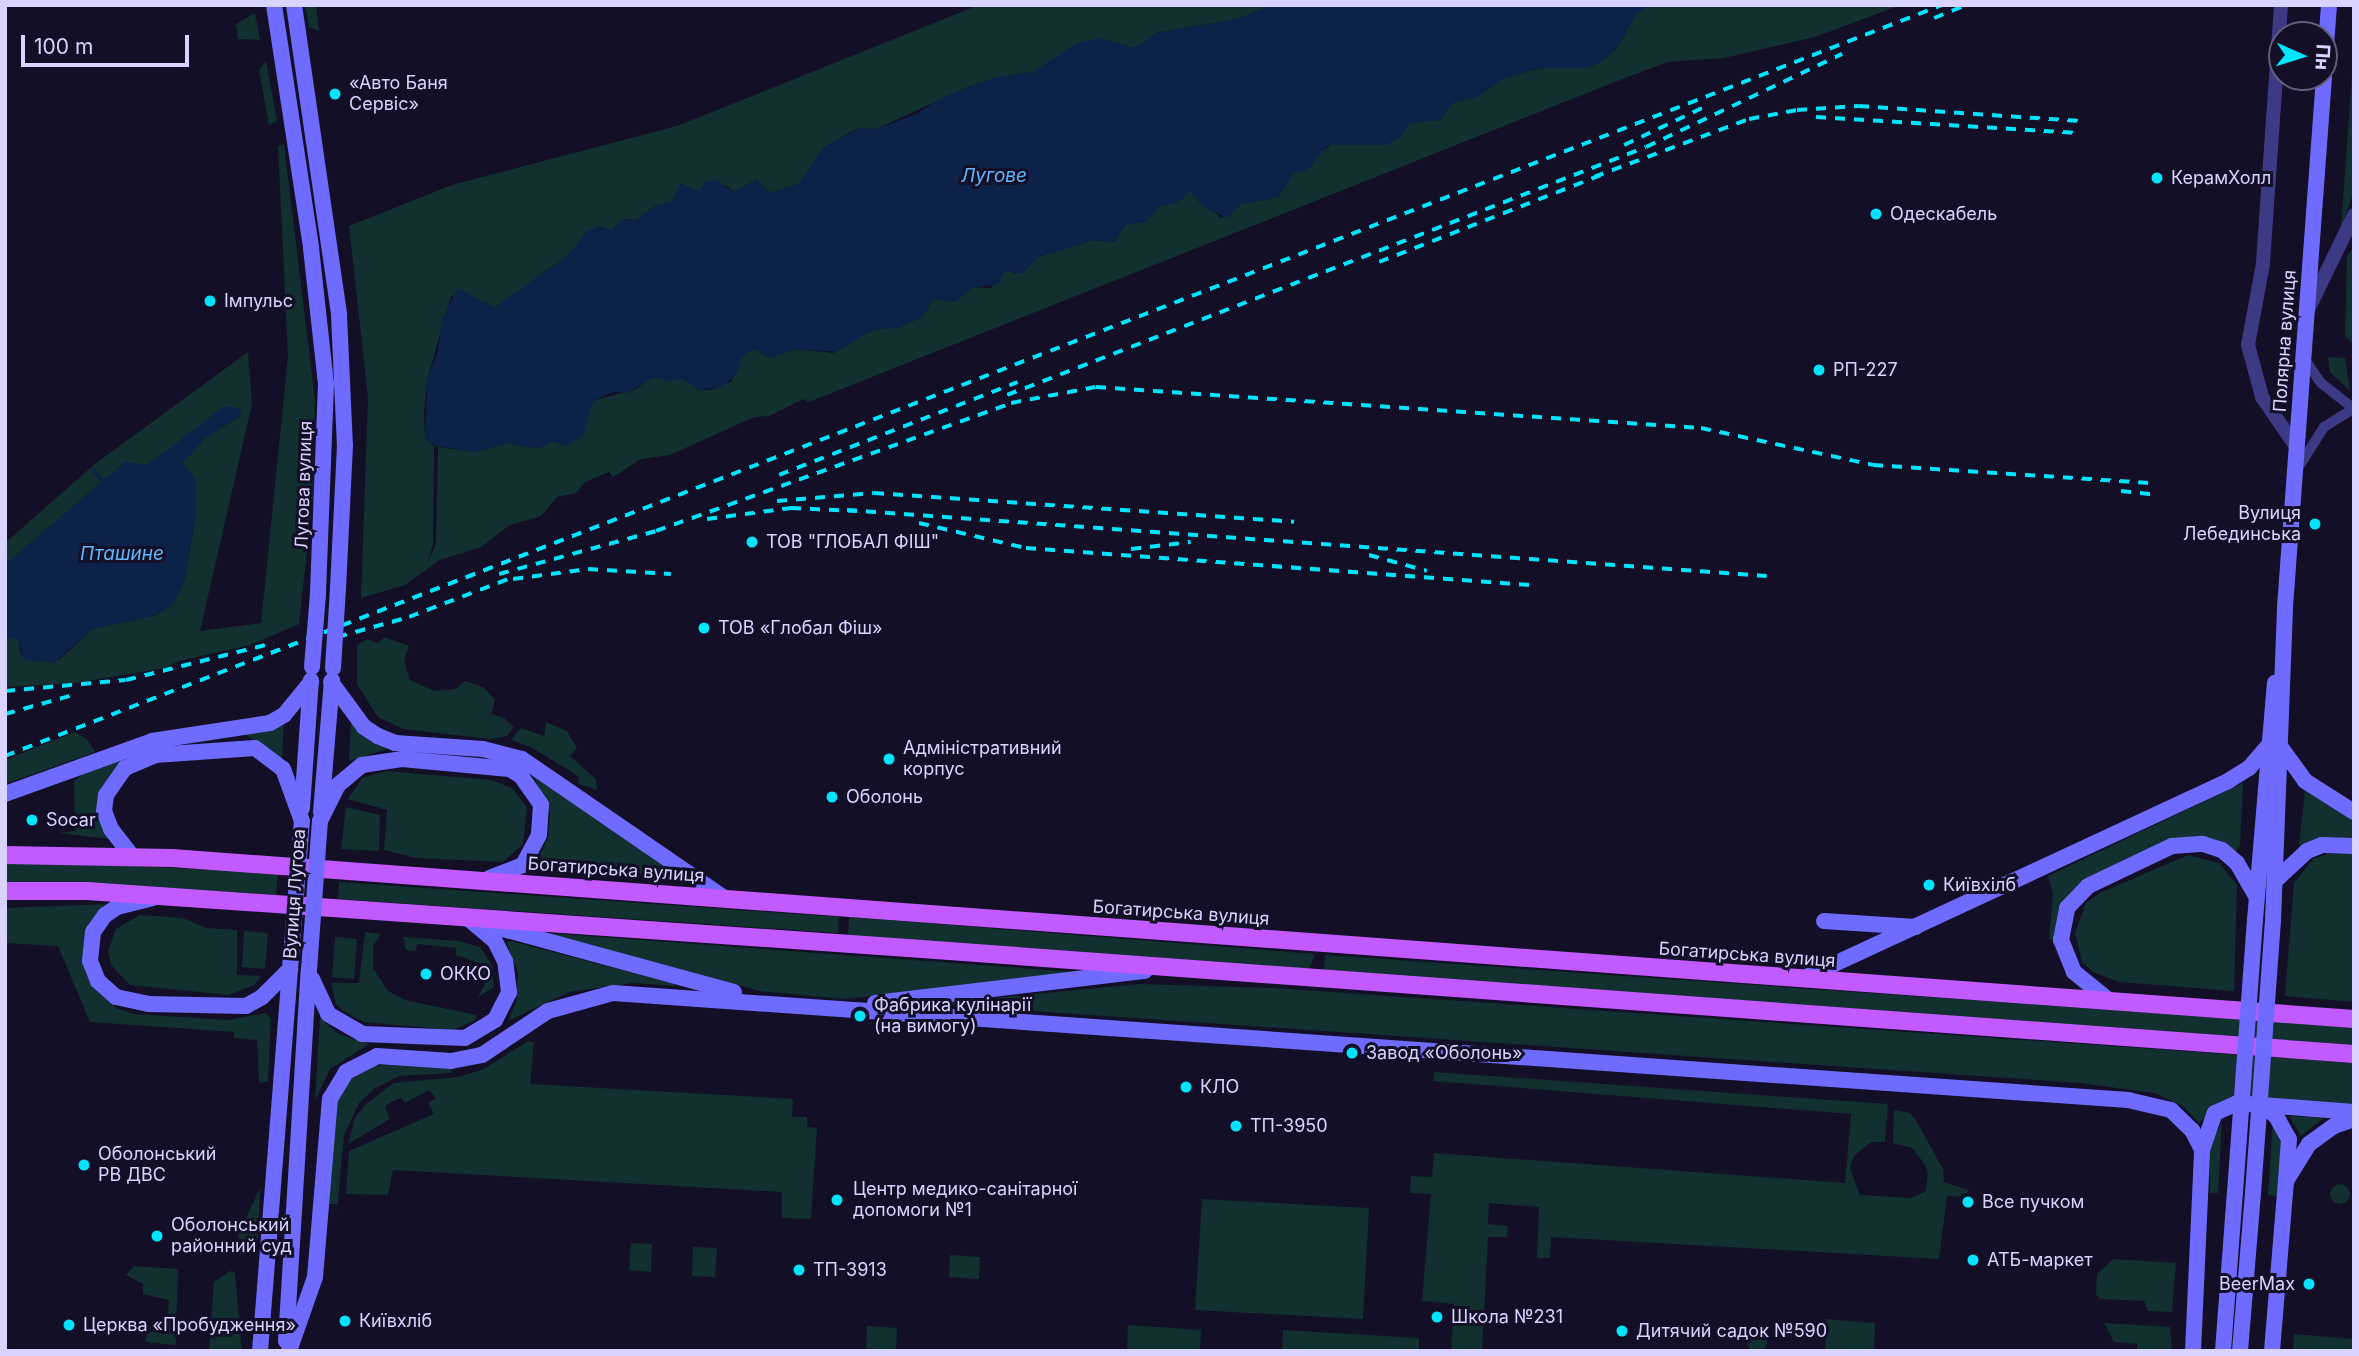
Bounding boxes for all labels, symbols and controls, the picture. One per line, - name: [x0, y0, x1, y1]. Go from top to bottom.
- scale bar: [24, 21, 192, 65]
- north arrow: [2268, 21, 2338, 91]
- text: 100 m: [34, 34, 93, 59]
- text: Пн: [2310, 43, 2335, 71]
- place label: «Авто Баня Сервіс»: [349, 73, 448, 116]
- marker: «Авто Баня Сервіс»: [327, 86, 343, 102]
- water label: Лугове: [961, 165, 1027, 187]
- place label: КерамХолл: [2171, 167, 2271, 189]
- marker: КерамХолл: [2149, 170, 2165, 186]
- place label: Одескабель: [1890, 203, 1997, 225]
- marker: Одескабель: [1868, 206, 1884, 222]
- street label: Полярна вулиця: [2269, 269, 2301, 413]
- place label: Імпульс: [224, 290, 293, 312]
- marker: Імпульс: [202, 293, 218, 309]
- place label: РП-227: [1833, 359, 1898, 381]
- marker: РП-227: [1811, 362, 1827, 378]
- street label: Лугова вулиця: [291, 420, 317, 550]
- place label: Вулиця Лебединська: [2183, 503, 2301, 546]
- marker: Вулиця Лебединська: [2307, 516, 2323, 532]
- place label: ТОВ "ГЛОБАЛ ФІШ": [766, 531, 939, 553]
- marker: ТОВ "ГЛОБАЛ ФІШ": [744, 534, 760, 550]
- water label: Пташине: [80, 543, 164, 565]
- place label: ТОВ «Глобал Фіш»: [718, 617, 882, 639]
- marker: ТОВ «Глобал Фіш»: [696, 620, 712, 636]
- place label: Адміністративний корпус: [903, 738, 1062, 780]
- marker: Адміністративний корпус: [881, 751, 897, 767]
- place label: Оболонь: [846, 786, 923, 808]
- marker: Оболонь: [824, 789, 840, 805]
- place label: Socar: [46, 809, 96, 831]
- marker: Socar: [24, 812, 40, 828]
- street label: Вулиця Лугова: [280, 828, 310, 960]
- street label: Богатирська вулиця: [527, 853, 705, 887]
- place label: Київхілб: [1943, 874, 2016, 896]
- marker: Київхілб: [1921, 877, 1937, 893]
- street label: Богатирська вулиця: [1092, 896, 1270, 930]
- street label: Богатирська вулиця: [1658, 938, 1836, 972]
- place label: ОККО: [440, 963, 491, 985]
- marker: ОККО: [418, 966, 434, 982]
- place label: Фабрика кулінарії (на вимогу): [874, 995, 1031, 1038]
- marker: Фабрика кулінарії (на вимогу): [852, 1008, 868, 1024]
- place label: Завод «Оболонь»: [1366, 1042, 1523, 1064]
- marker: Завод «Оболонь»: [1344, 1045, 1360, 1061]
- place label: КЛО: [1200, 1076, 1239, 1098]
- marker: КЛО: [1178, 1079, 1194, 1095]
- place label: ТП-3950: [1250, 1115, 1328, 1137]
- marker: ТП-3950: [1228, 1118, 1244, 1134]
- place label: Оболонський РВ ДВС: [98, 1144, 216, 1186]
- marker: Оболонський РВ ДВС: [76, 1157, 92, 1173]
- place label: Центр медико-санітарної допомоги №1: [853, 1179, 1077, 1222]
- marker: Центр медико-санітарної допомоги №1: [827, 1190, 847, 1210]
- place label: Все пучком: [1982, 1191, 2084, 1213]
- marker: Все пучком: [1960, 1194, 1976, 1210]
- place label: Оболонський районний суд: [171, 1215, 292, 1258]
- marker: Оболонський районний суд: [149, 1228, 165, 1244]
- place label: АТБ-маркет: [1987, 1249, 2093, 1271]
- marker: АТБ-маркет: [1965, 1252, 1981, 1268]
- place label: ТП-3913: [813, 1259, 887, 1281]
- marker: ТП-3913: [791, 1262, 807, 1278]
- place label: BeerMax: [2219, 1273, 2295, 1295]
- marker: BeerMax: [2301, 1276, 2317, 1292]
- place label: Школа №231: [1451, 1306, 1563, 1328]
- marker: Школа №231: [1429, 1309, 1445, 1325]
- place label: Київхліб: [359, 1310, 432, 1332]
- marker: Київхліб: [337, 1313, 353, 1329]
- place label: Церква «Пробудження»: [83, 1314, 296, 1336]
- marker: Церква «Пробудження»: [61, 1317, 77, 1333]
- place label: Дитячий садок №590: [1636, 1320, 1827, 1342]
- marker: Дитячий садок №590: [1614, 1323, 1630, 1339]

